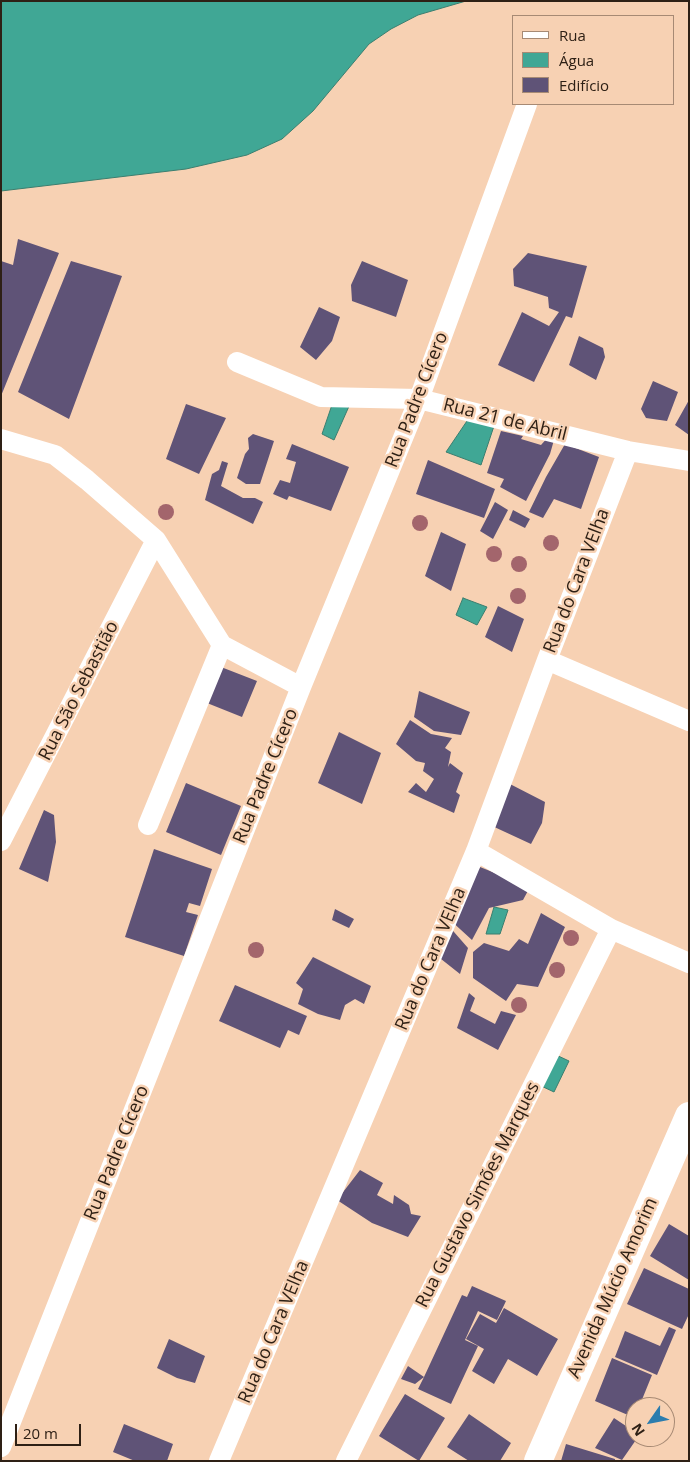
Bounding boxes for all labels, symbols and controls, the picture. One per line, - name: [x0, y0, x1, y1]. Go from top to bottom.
- legend: [512, 15, 675, 105]
- text: Rua: [559, 25, 586, 45]
- text: Água: [559, 50, 594, 70]
- text: Edifício: [559, 75, 609, 95]
- street label: Rua Padre Cícero: [381, 329, 453, 471]
- street label: Rua 21 de Abril: [441, 394, 569, 446]
- street label: Rua do Cara VElha: [539, 506, 615, 656]
- street label: Rua São Sebastião: [35, 618, 123, 764]
- street label: Rua Padre Cícero: [229, 705, 303, 847]
- street label: Rua do Cara VElha: [391, 884, 471, 1034]
- street label: Rua Gustavo Simões Marques: [412, 1079, 544, 1311]
- street label: Rua Padre Cícero: [80, 1082, 154, 1224]
- street label: Avenida Múcio Amorim: [563, 1194, 663, 1382]
- street label: Rua do Cara VElha: [234, 1257, 314, 1407]
- north arrow: [625, 1397, 675, 1447]
- scale bar: [18, 1414, 84, 1446]
- text: N: [627, 1420, 649, 1440]
- text: 20 m: [23, 1423, 58, 1443]

